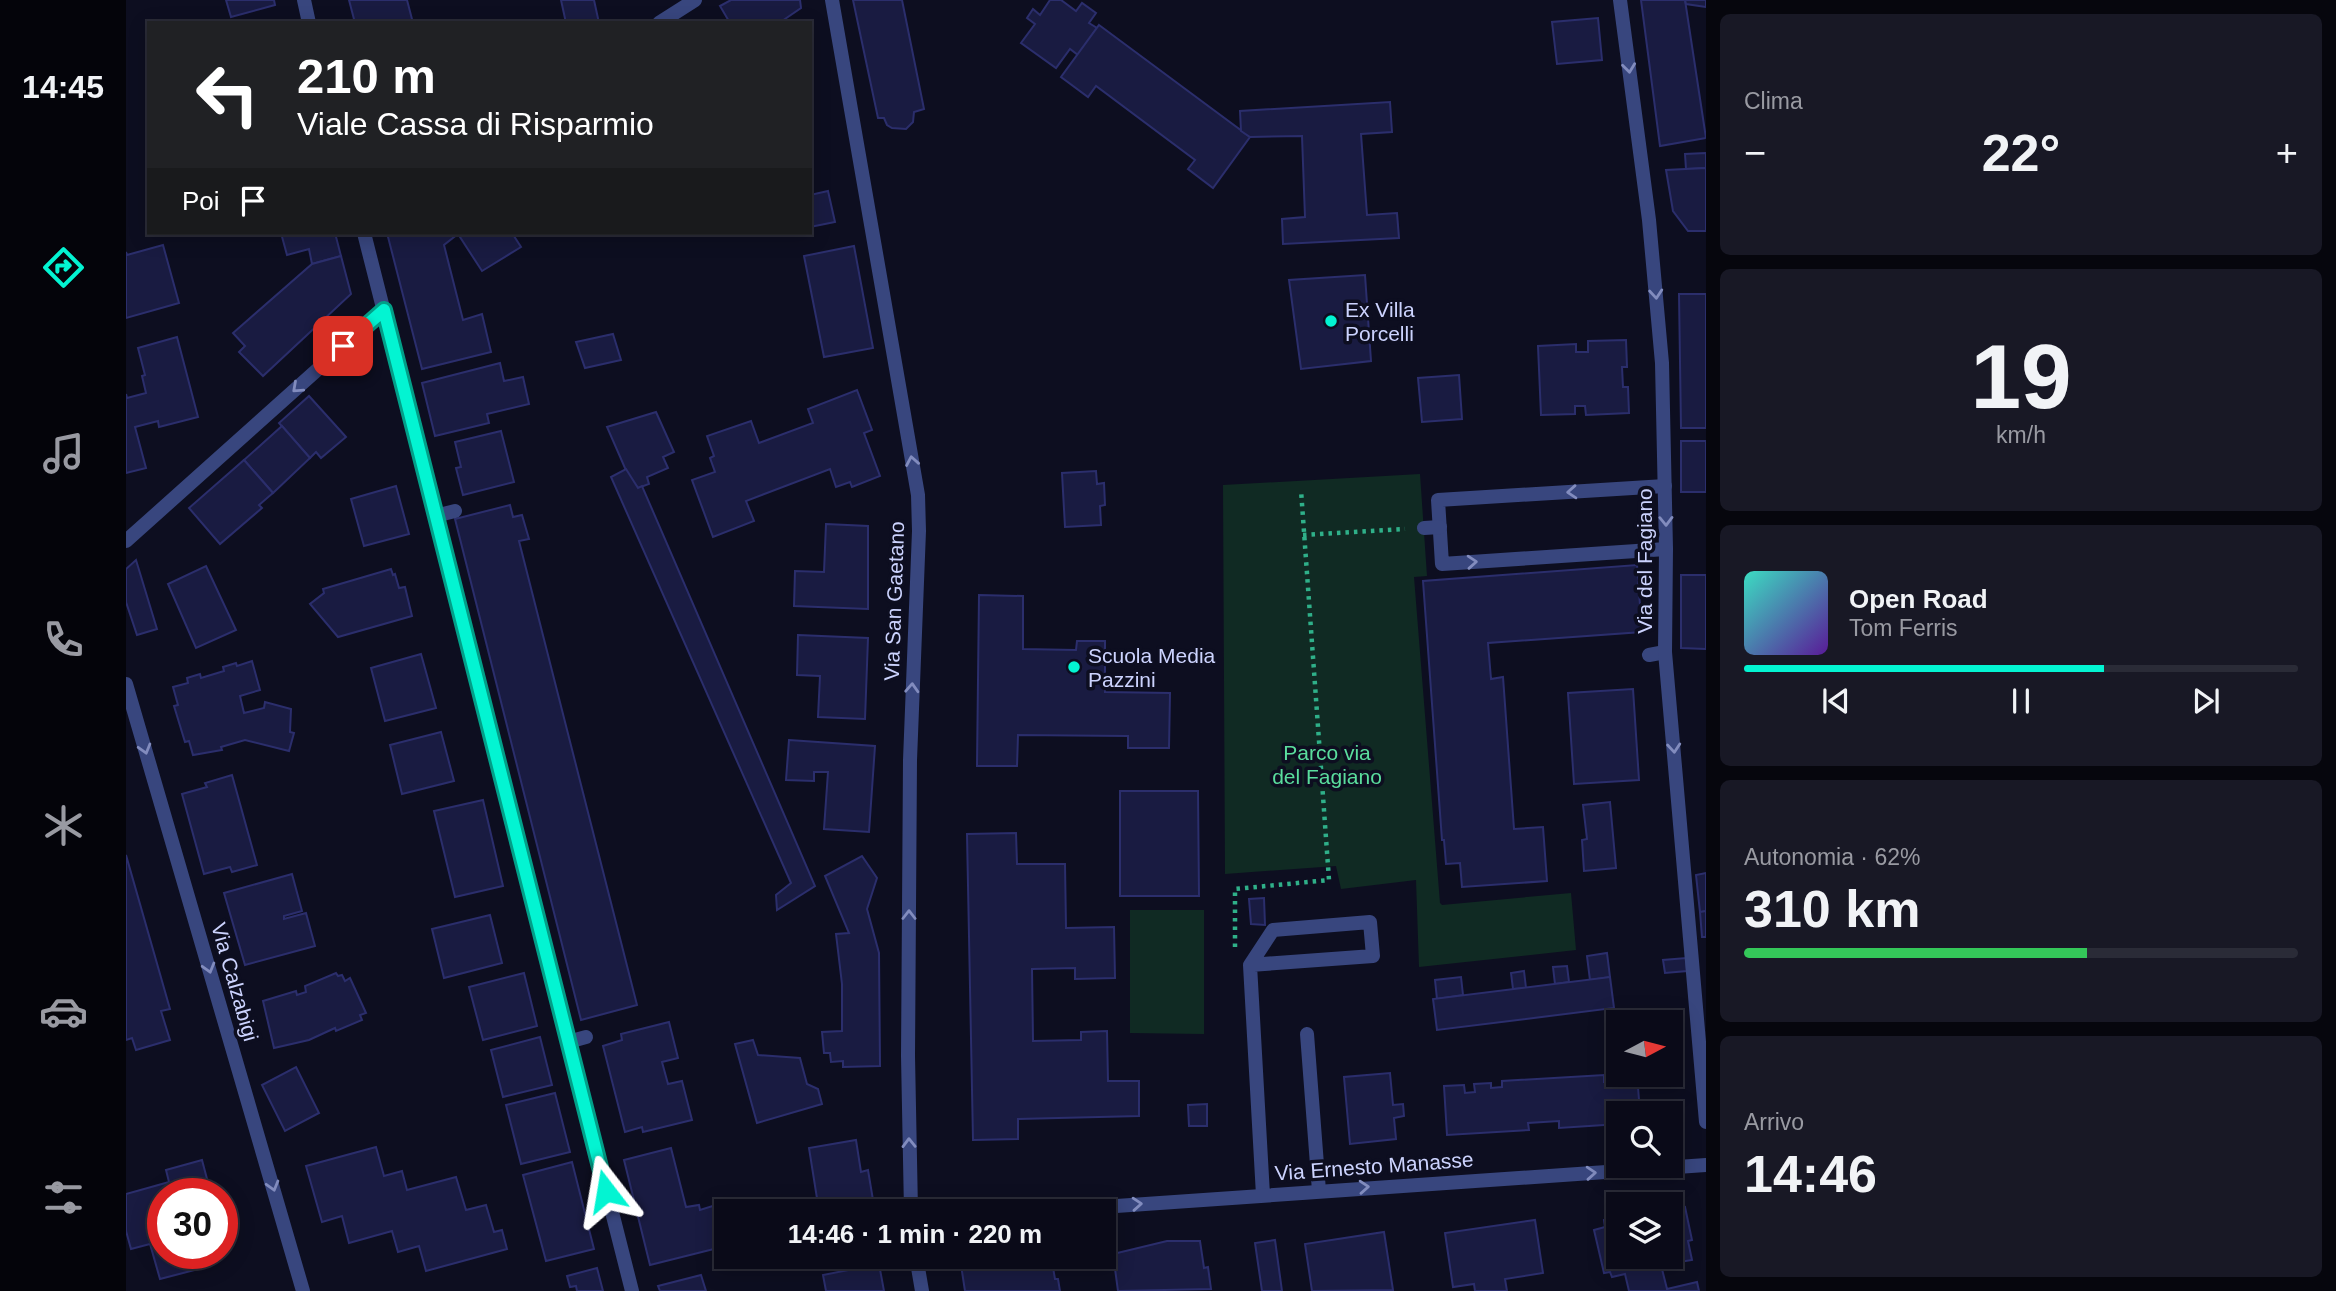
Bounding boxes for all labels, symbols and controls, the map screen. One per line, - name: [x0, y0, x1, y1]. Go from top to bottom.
- icon: left: [182, 49, 273, 140]
- text: 210 m: [297, 49, 436, 103]
- one-way arrow: [1622, 62, 1637, 74]
- text: 14:45: [22, 69, 104, 105]
- text: Clima: [1744, 88, 1803, 114]
- text: Viale Cassa di Risparmio: [297, 106, 654, 142]
- text: 22°: [1982, 124, 2060, 182]
- text: −: [1744, 132, 1766, 174]
- text: +: [2276, 132, 2298, 174]
- icon: arrive: [234, 182, 272, 220]
- text: Poi: [182, 186, 220, 216]
- icon: directions: [39, 243, 88, 292]
- one-way arrow: [1648, 288, 1663, 299]
- place label: Ex Villa Porcelli: [1345, 298, 1415, 345]
- marker: Ex Villa Porcelli: [1323, 313, 1339, 329]
- pin: [313, 316, 373, 376]
- text: 19: [1970, 326, 2072, 427]
- icon: arrive: [324, 327, 362, 365]
- one-way arrow: [292, 379, 305, 392]
- text: km/h: [1996, 422, 2046, 448]
- icon: music: [39, 429, 88, 478]
- one-way arrow: [905, 455, 920, 467]
- one-way arrow: [1566, 484, 1577, 499]
- street label: Via del Fagiano: [1633, 488, 1656, 634]
- one-way arrow: [1658, 516, 1673, 527]
- street label: Via San Gaetano: [880, 521, 908, 681]
- one-way arrow: [1467, 555, 1478, 570]
- text: Open Road: [1849, 584, 1988, 614]
- icon: phone: [39, 615, 88, 664]
- text: Tom Ferris: [1849, 615, 1958, 641]
- place label: Scuola Media Pazzini: [1088, 644, 1216, 691]
- marker: Scuola Media Pazzini: [1066, 659, 1082, 675]
- one-way arrow: [905, 682, 920, 693]
- icon: previous: [1817, 682, 1855, 720]
- icon: pause: [2002, 682, 2040, 720]
- icon: next: [2187, 682, 2225, 720]
- park label: Parco via del Fagiano: [1272, 741, 1382, 788]
- one-way arrow: [1666, 742, 1681, 754]
- one-way arrow: [137, 743, 152, 755]
- icon: climate: [39, 801, 88, 850]
- text: Autonomia · 62%: [1744, 844, 1920, 870]
- text: 310 km: [1744, 880, 1920, 938]
- one-way arrow: [901, 910, 917, 920]
- street label: Via Calzabigi: [207, 920, 263, 1044]
- one-way arrow: [201, 961, 215, 973]
- icon: car: [39, 987, 88, 1036]
- north arrow: [1606, 1010, 1684, 1087]
- map controls: [1606, 1010, 1683, 1269]
- button: search: [1606, 1101, 1683, 1178]
- text: Arrivo: [1744, 1109, 1804, 1135]
- one-way arrow: [902, 1137, 917, 1148]
- text: 14:46: [1744, 1145, 1877, 1203]
- street label: Via Ernesto Manasse: [1274, 1148, 1474, 1184]
- position arrow: [569, 1154, 643, 1228]
- one-way arrow: [1585, 1166, 1596, 1181]
- icon: filters: [39, 1173, 88, 1222]
- speed limit sign: 30: [147, 1178, 238, 1269]
- one-way arrow: [264, 1180, 279, 1192]
- one-way arrow: [1358, 1180, 1369, 1195]
- button: layers: [1606, 1192, 1683, 1269]
- one-way arrow: [1131, 1197, 1142, 1212]
- text: 14:46 · 1 min · 220 m: [788, 1219, 1042, 1249]

